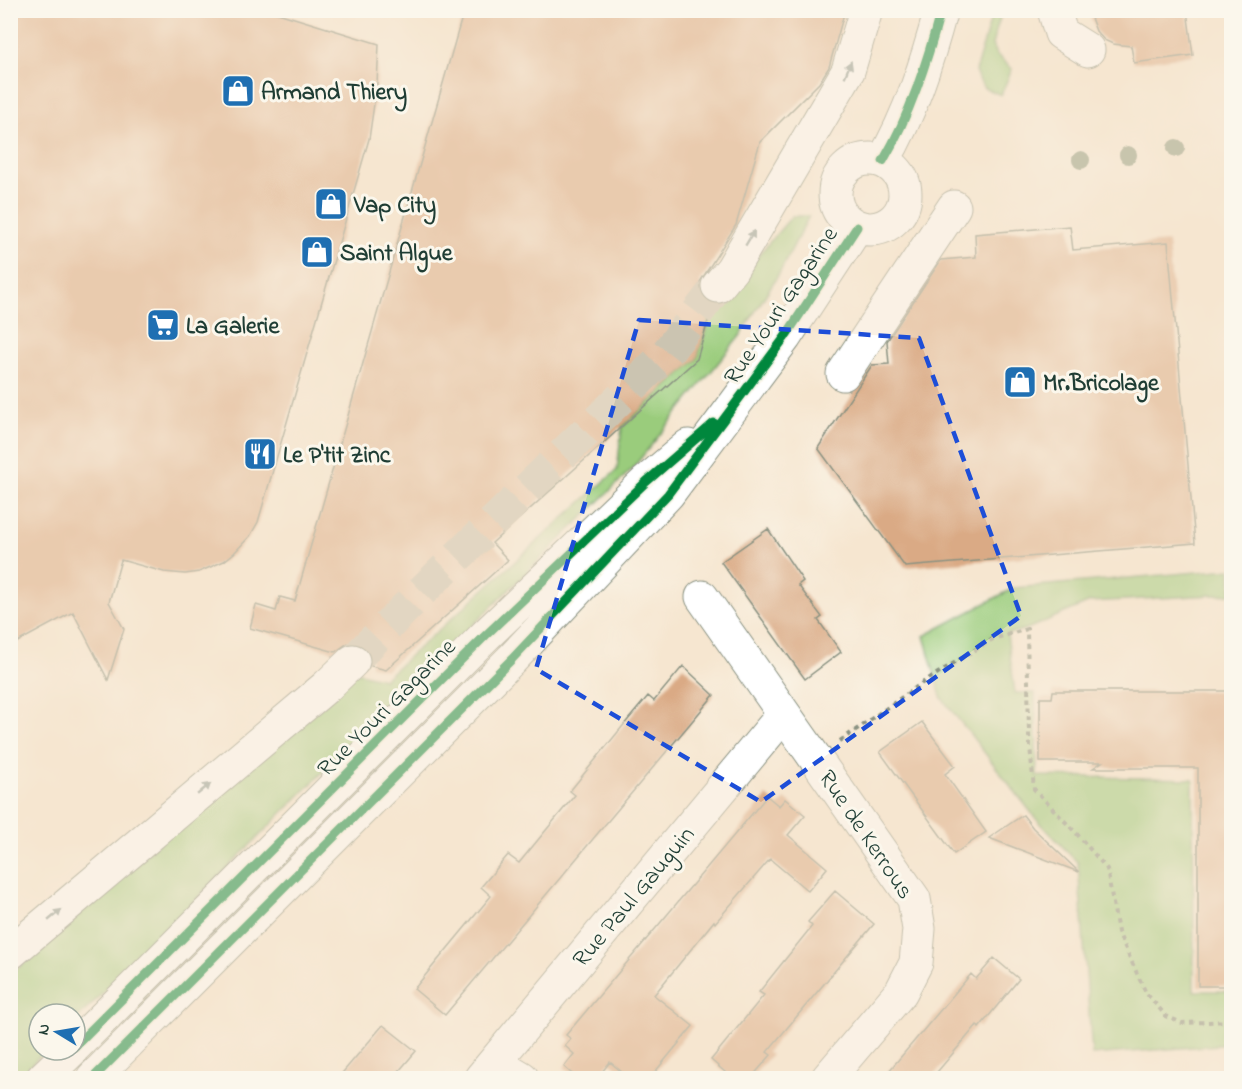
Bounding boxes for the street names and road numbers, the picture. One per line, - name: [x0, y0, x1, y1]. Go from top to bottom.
- street label: Rue Youri Gagarine: [716, 220, 848, 392]
- street label: Rue Youri Gagarine: [310, 631, 465, 786]
- street label: Rue de Kerrous: [809, 764, 921, 907]
- street label: Rue Paul Gauguin: [565, 819, 705, 976]

